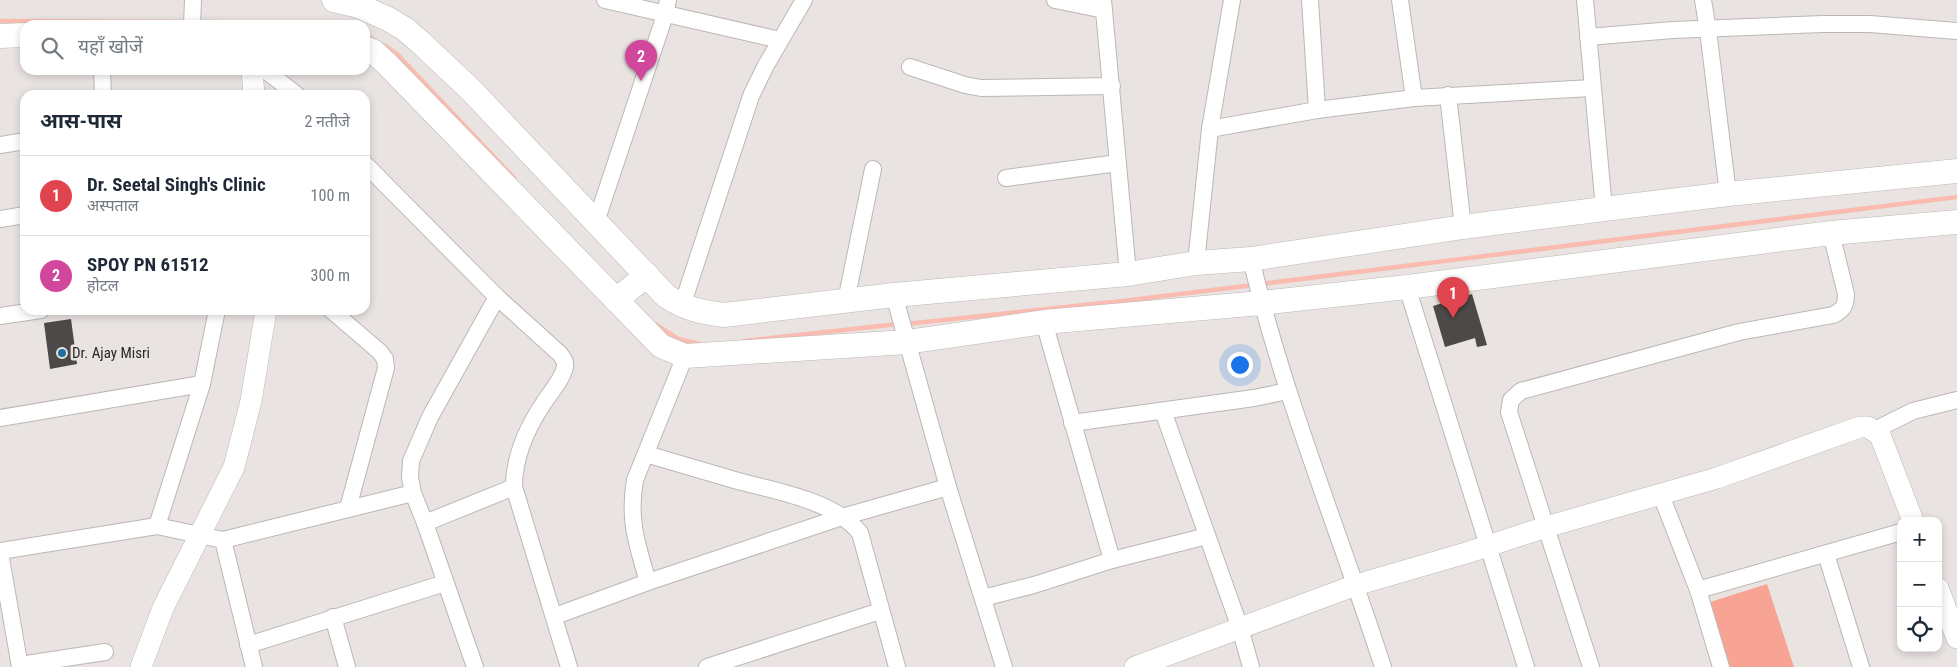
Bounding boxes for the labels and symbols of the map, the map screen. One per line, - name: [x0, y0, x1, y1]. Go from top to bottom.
- pin: 2: [625, 40, 657, 81]
- pin: 1: [1437, 277, 1469, 318]
- place label: Dr. Ajay Misri: [72, 344, 150, 362]
- marker: Dr. Ajay Misri: [56, 347, 68, 359]
- your location: [1227, 352, 1253, 378]

